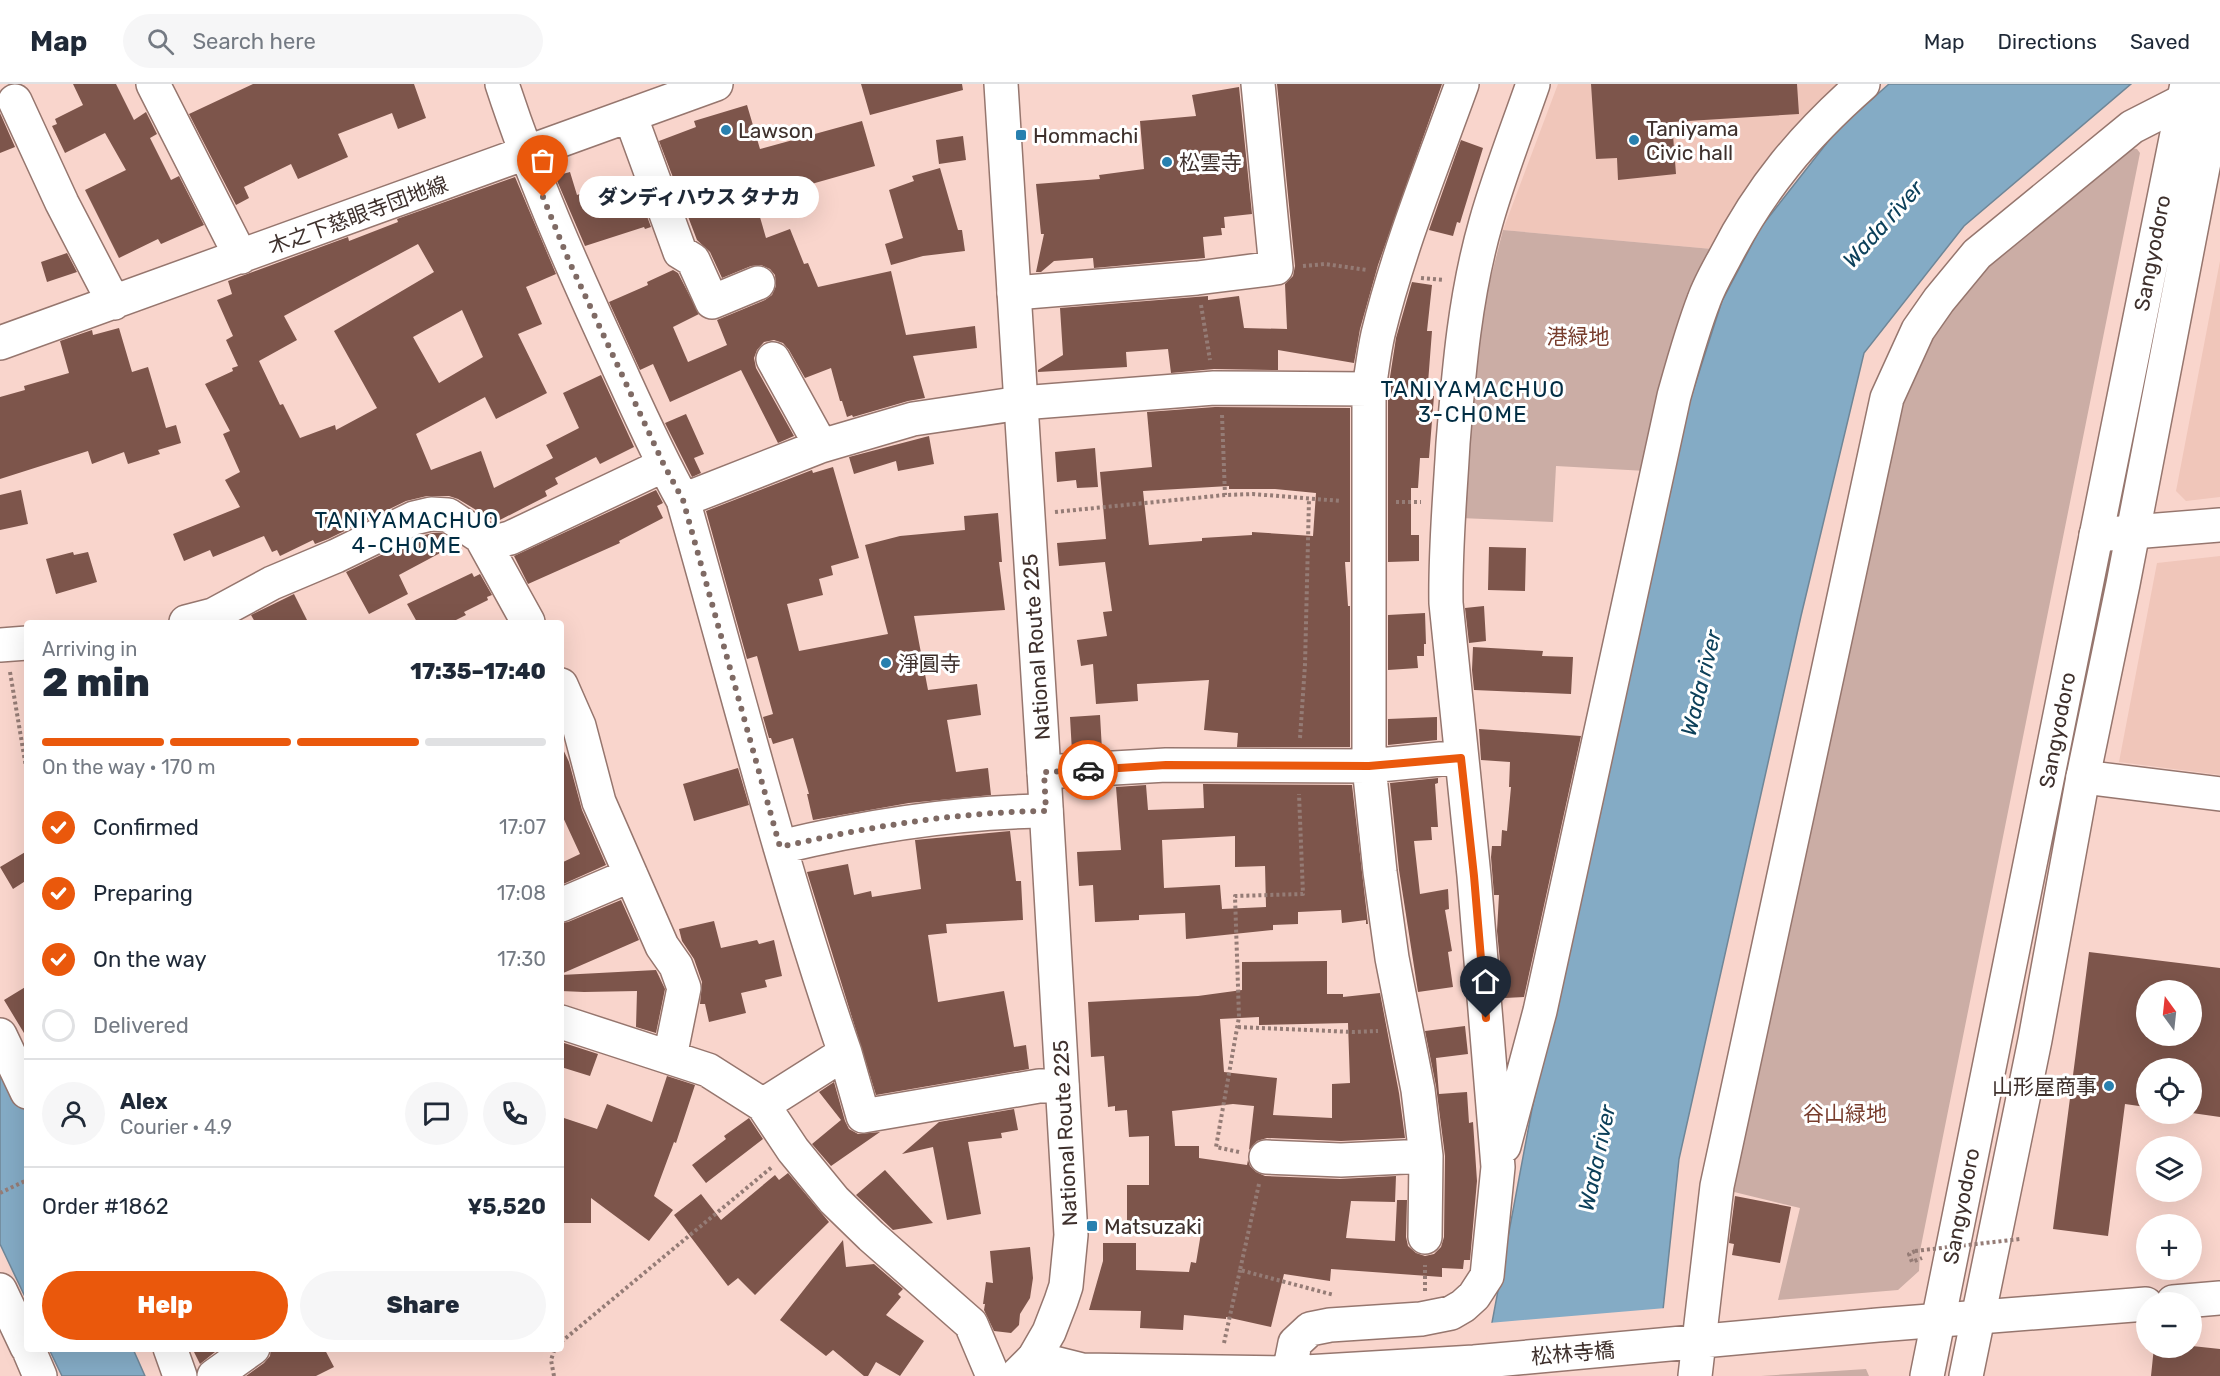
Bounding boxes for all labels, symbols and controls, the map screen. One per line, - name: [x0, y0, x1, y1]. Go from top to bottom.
- search box: [123, 14, 543, 68]
- text: Map: [30, 25, 87, 58]
- icon: search: [144, 25, 177, 58]
- text: Search here: [192, 28, 316, 55]
- text: Map: [1924, 29, 1965, 54]
- text: Directions: [1998, 29, 2097, 54]
- text: Saved: [2130, 29, 2190, 54]
- place label: Taniyama Civic hall: [1646, 116, 1739, 165]
- place label: Lawson: [738, 118, 813, 143]
- marker: Lawson: [719, 123, 733, 137]
- place label: Hommachi: [1033, 123, 1138, 148]
- marker: Hommachi: [1014, 128, 1028, 142]
- marker: Taniyama Civic hall: [1627, 133, 1641, 147]
- pin: [517, 135, 568, 197]
- icon: bag: [526, 144, 559, 177]
- place label: 松雲寺: [1179, 150, 1242, 175]
- marker: 松雲寺: [1160, 155, 1174, 169]
- street label: 木之下慈眼寺団地線: [265, 171, 451, 259]
- water label: Wada river: [1837, 174, 1930, 273]
- callout: ダンディハウス タナカ: [579, 176, 819, 218]
- text: ダンディハウス タナカ: [598, 185, 800, 209]
- street label: Sangyodoro: [2129, 193, 2175, 313]
- park label: 港緑地: [1547, 324, 1610, 349]
- district label: TANIYAMACHUO 3-CHOME: [1380, 376, 1566, 428]
- district label: TANIYAMACHUO 4-CHOME: [314, 507, 500, 559]
- street label: National Route 225: [1017, 553, 1055, 741]
- water label: Wada river: [1675, 626, 1728, 739]
- text: Arriving in: [42, 637, 137, 661]
- place label: 淨圓寺: [898, 651, 961, 676]
- marker: 淨圓寺: [879, 656, 893, 670]
- text: 17:35–17:40: [410, 658, 546, 685]
- text: 2 min: [42, 660, 150, 706]
- street label: Sangyodoro: [2034, 670, 2080, 790]
- courier: [1058, 740, 1118, 800]
- icon: car: [1072, 754, 1105, 787]
- text: On the way · 170 m: [42, 755, 215, 779]
- icon: check: [42, 811, 75, 844]
- text: Confirmed: [93, 814, 199, 841]
- text: 17:07: [499, 815, 546, 839]
- icon: check: [42, 877, 75, 910]
- text: Preparing: [93, 880, 193, 907]
- text: 17:08: [497, 881, 546, 905]
- icon: check: [42, 943, 75, 976]
- text: On the way: [93, 946, 207, 973]
- text: 17:30: [497, 947, 546, 971]
- pin: [1460, 956, 1511, 1018]
- icon: home: [1469, 965, 1502, 998]
- north arrow: [2136, 980, 2202, 1046]
- map controls: [2136, 980, 2202, 1358]
- text: Delivered: [93, 1012, 189, 1039]
- street label: National Route 225: [1048, 1039, 1082, 1227]
- button: locate: [2136, 1058, 2202, 1124]
- place label: 山形屋商事: [1992, 1074, 2097, 1099]
- marker: 山形屋商事: [2102, 1079, 2116, 1093]
- button: person: [42, 1082, 105, 1145]
- button: chat: [405, 1082, 468, 1145]
- button: phone: [483, 1082, 546, 1145]
- text: Alex: [120, 1088, 168, 1115]
- water label: Wada river: [1573, 1101, 1622, 1214]
- park label: 谷山緑地: [1803, 1101, 1887, 1126]
- text: Courier · 4.9: [120, 1115, 232, 1139]
- button: layers: [2136, 1136, 2202, 1202]
- street label: Sangyodoro: [1938, 1146, 1984, 1266]
- text: Order #1862: [42, 1193, 169, 1220]
- text: ¥5,520: [467, 1193, 546, 1220]
- place label: Matsuzaki: [1104, 1214, 1202, 1239]
- button: +: [2136, 1214, 2202, 1280]
- marker: Matsuzaki: [1085, 1219, 1099, 1233]
- button: Help: [42, 1271, 288, 1340]
- button: Share: [300, 1271, 546, 1340]
- button: −: [2136, 1292, 2202, 1358]
- street label: 松林寺橋: [1530, 1337, 1616, 1369]

